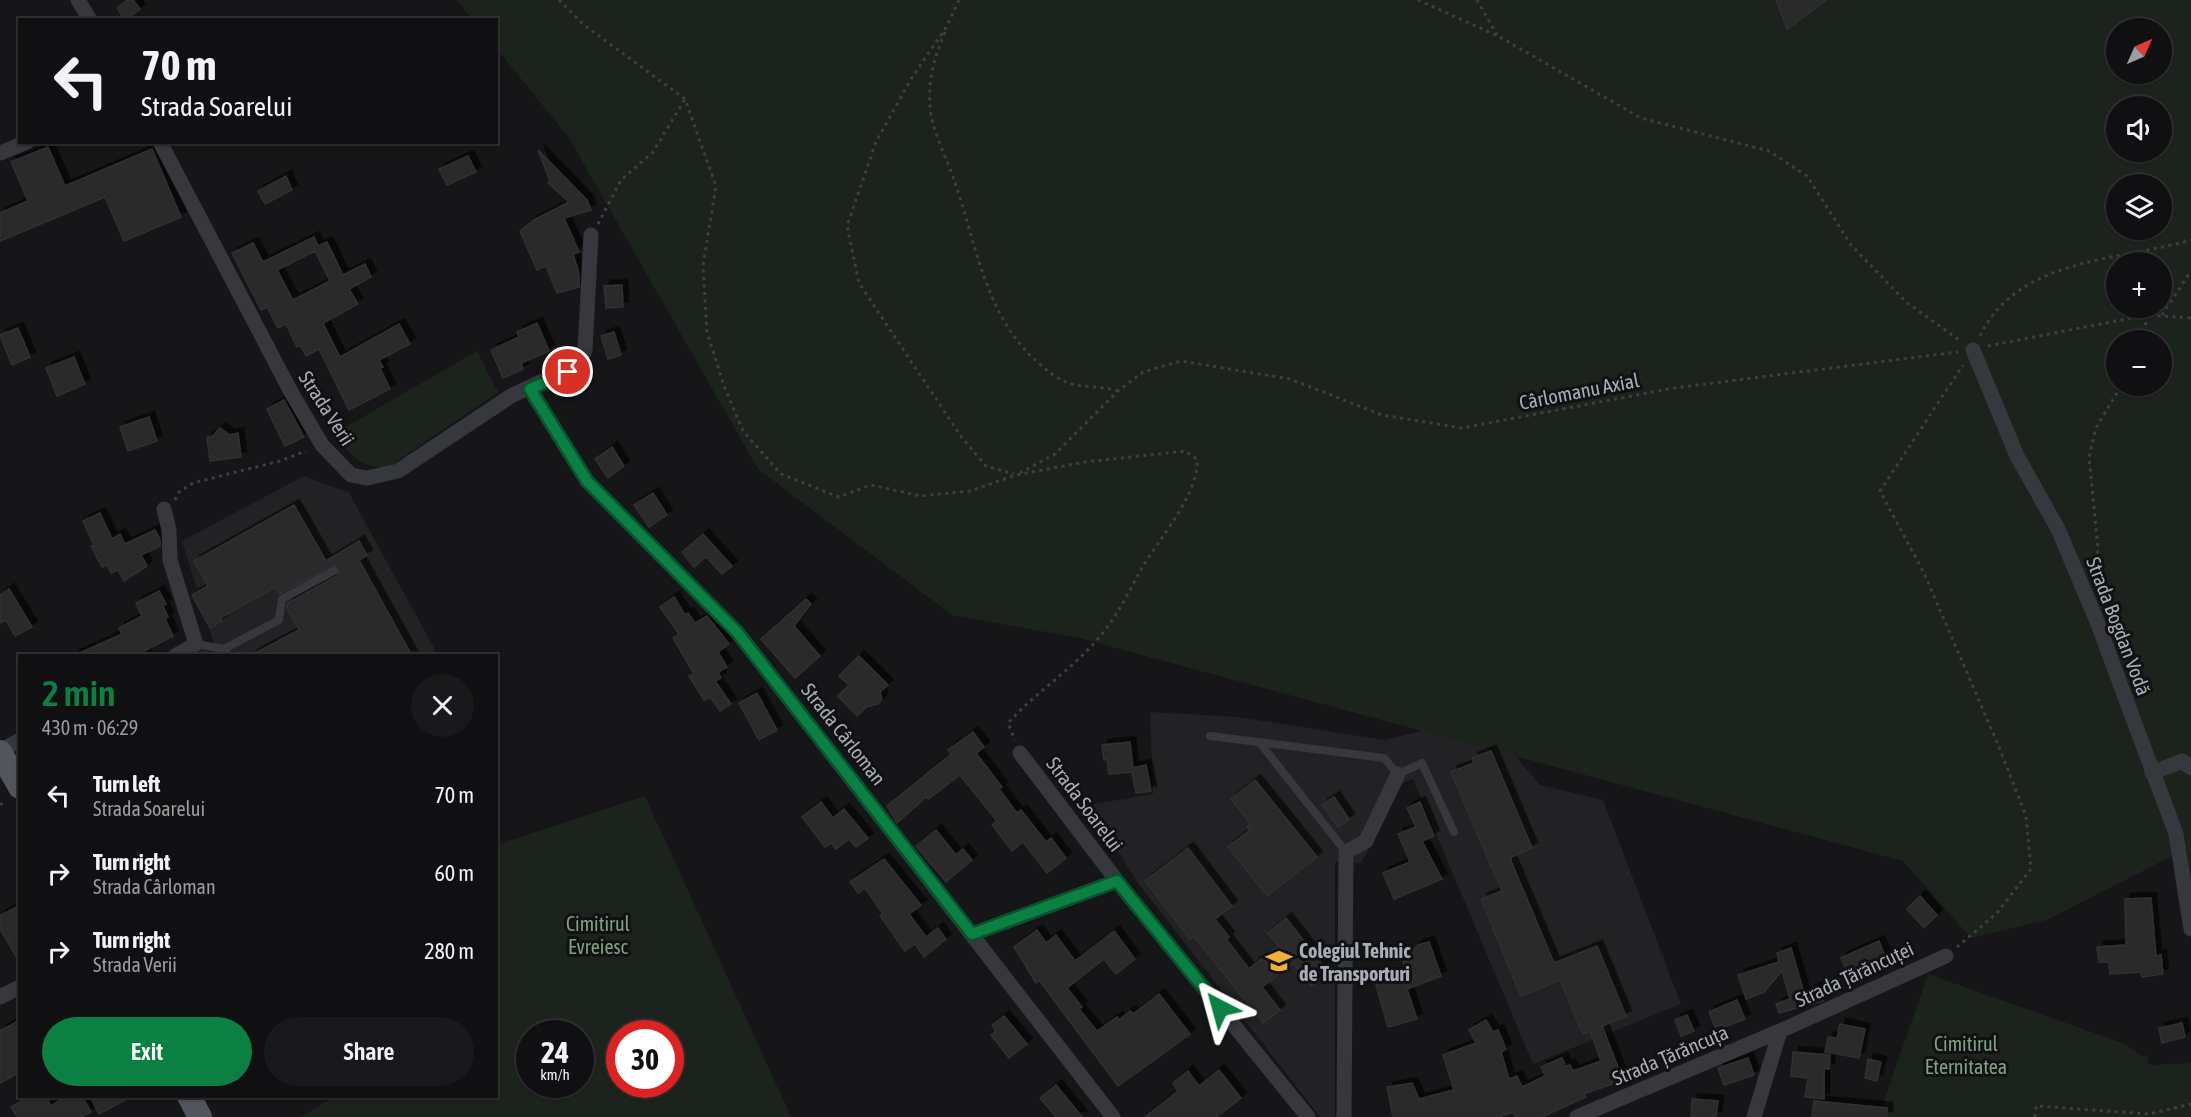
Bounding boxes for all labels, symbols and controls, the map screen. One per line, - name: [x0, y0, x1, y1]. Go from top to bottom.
- north arrow: [2106, 18, 2172, 84]
- map controls: [2106, 18, 2172, 396]
- text: 70 m: [141, 41, 216, 89]
- icon: left: [42, 42, 120, 120]
- text: Strada Soarelui: [141, 91, 292, 122]
- button: sound: [2106, 96, 2172, 162]
- button: layers: [2106, 174, 2172, 240]
- button: +: [2106, 252, 2172, 318]
- button: −: [2106, 330, 2172, 396]
- pin: [542, 346, 593, 397]
- icon: arrive: [551, 355, 584, 388]
- street label: Strada Verii: [295, 367, 359, 449]
- street label: Cârlomanu Axial: [1517, 368, 1642, 414]
- street label: Strada Bogdan Vodă: [2082, 554, 2156, 698]
- text: 2 min: [42, 672, 116, 714]
- button: close: [411, 674, 474, 737]
- street label: Strada Cârloman: [797, 679, 891, 789]
- text: 430 m · 06:29: [42, 716, 138, 739]
- street label: Strada Soarelui: [1042, 752, 1128, 856]
- text: Turn left: [93, 771, 160, 797]
- icon: left: [42, 779, 75, 812]
- text: 70 m: [434, 782, 474, 808]
- text: Strada Soarelui: [93, 797, 205, 820]
- text: Turn right: [93, 849, 170, 875]
- icon: right: [42, 857, 75, 890]
- text: 60 m: [434, 860, 474, 886]
- text: Strada Cârloman: [93, 875, 216, 898]
- park label: Cimitirul Evreiesc: [566, 912, 631, 958]
- text: Turn right: [93, 927, 170, 953]
- icon: right: [42, 935, 75, 968]
- street label: Strada Țărăncuței: [1791, 937, 1917, 1011]
- text: 280 m: [424, 938, 474, 964]
- place label: Colegiul Tehnic de Transporturi: [1299, 939, 1411, 985]
- school or university icon: Colegiul Tehnic de Transporturi: [1264, 946, 1294, 976]
- text: Strada Verii: [93, 953, 177, 976]
- position arrow: [1188, 976, 1252, 1040]
- button: Exit: [42, 1017, 252, 1086]
- button: Share: [264, 1017, 474, 1086]
- speed limit sign: 30: [606, 1020, 684, 1098]
- street label: Strada Țărăncuța: [1609, 1020, 1731, 1090]
- park label: Cimitirul Eternitatea: [1925, 1032, 2007, 1078]
- text: 24: [541, 1035, 569, 1069]
- text: km/h: [540, 1066, 570, 1083]

